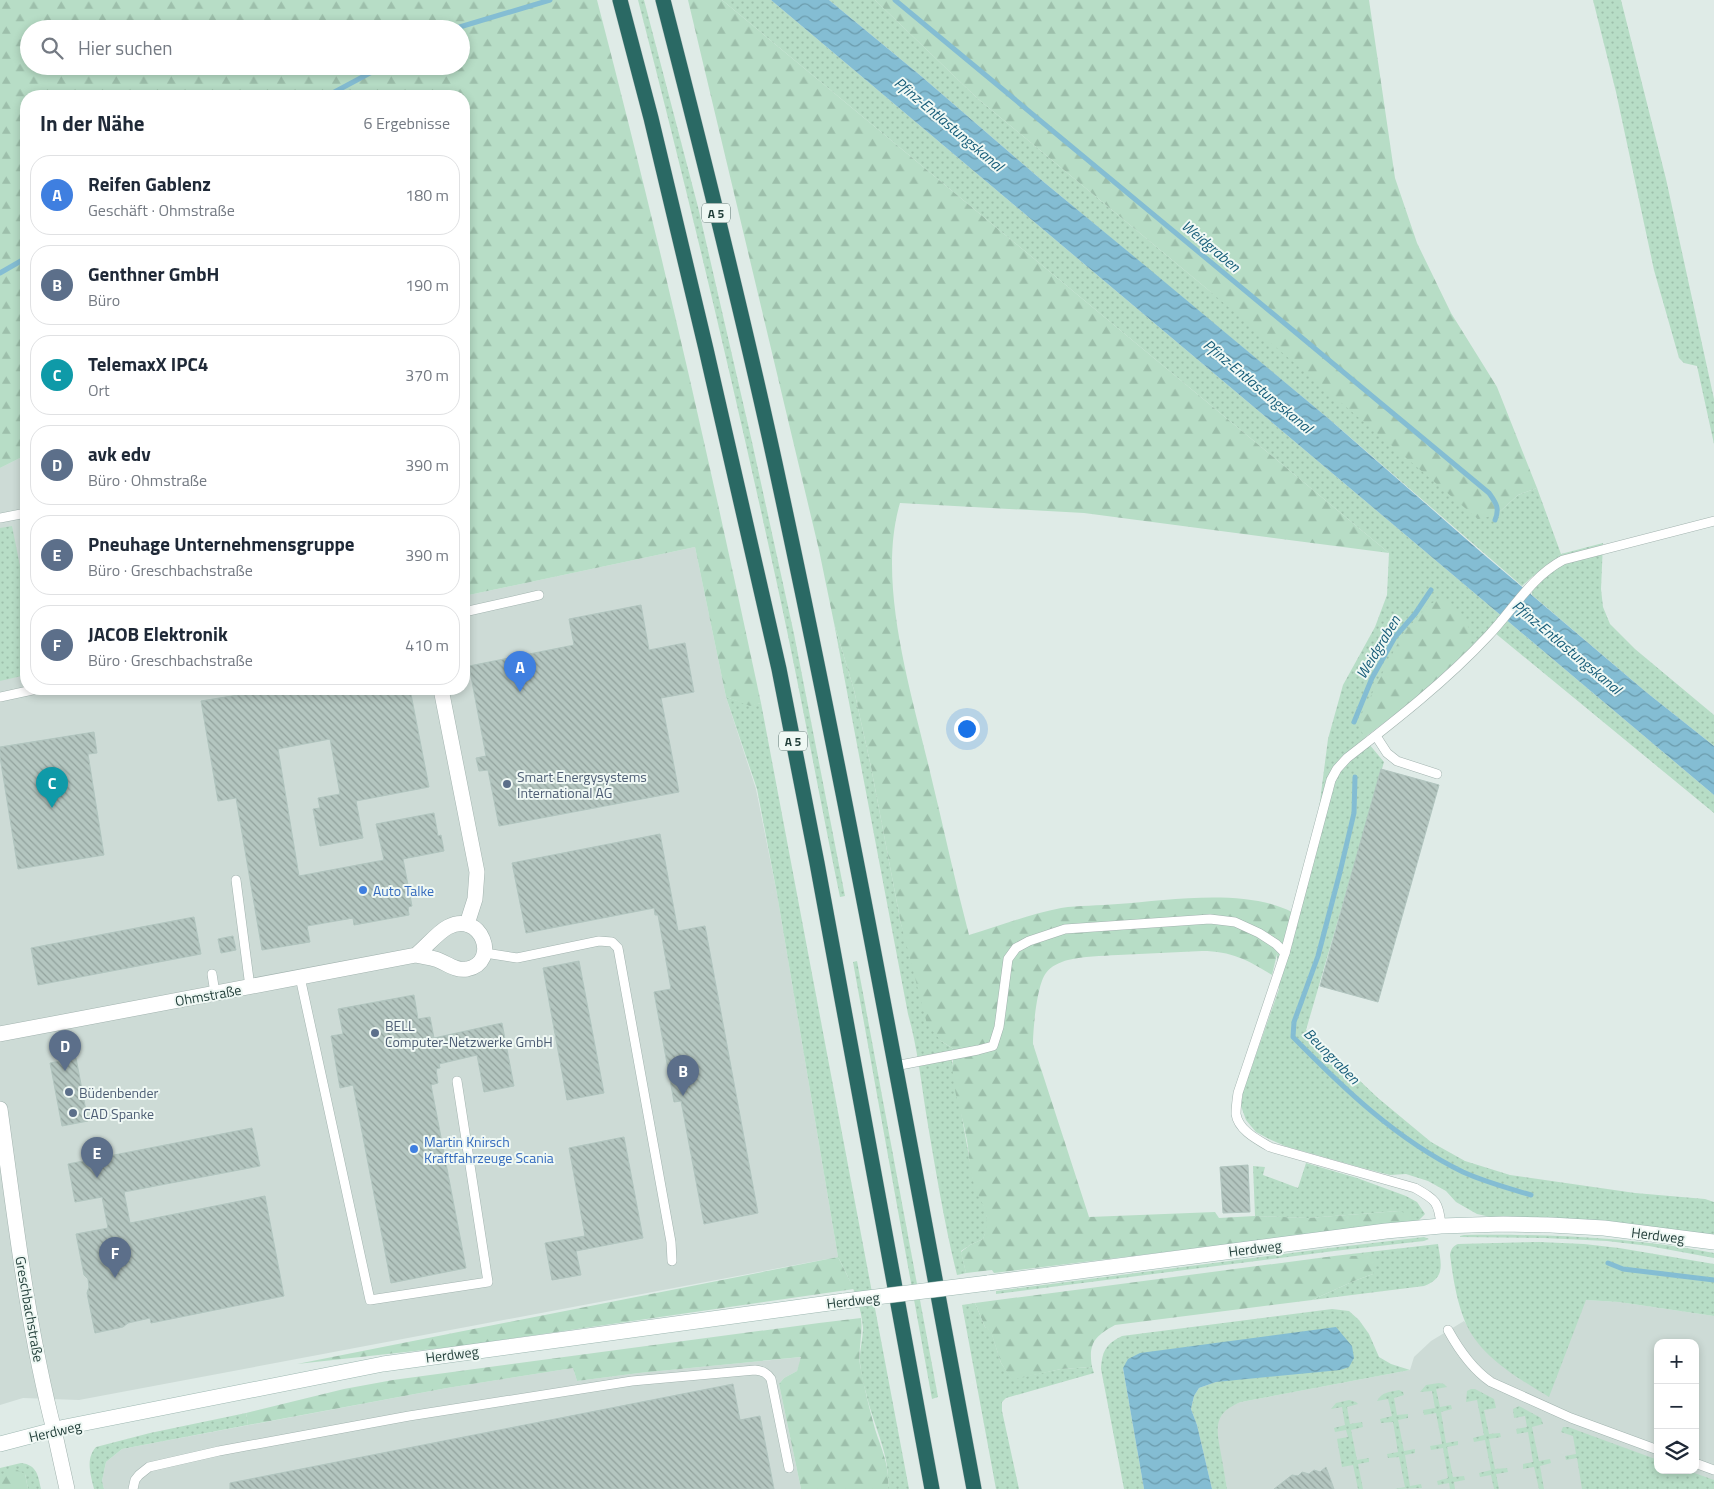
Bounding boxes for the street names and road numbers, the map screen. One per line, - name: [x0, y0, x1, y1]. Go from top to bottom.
- road number: A 5: [702, 204, 730, 222]
- road number: A 5: [779, 731, 807, 750]
- street label: Ohmstraße: [173, 979, 243, 1011]
- street label: Herdweg: [1630, 1221, 1686, 1249]
- street label: Herdweg: [1227, 1234, 1283, 1262]
- street label: Greschbachstraße: [10, 1255, 50, 1363]
- street label: Herdweg: [825, 1286, 881, 1314]
- street label: Herdweg: [424, 1340, 480, 1368]
- street label: Herdweg: [27, 1415, 83, 1447]

